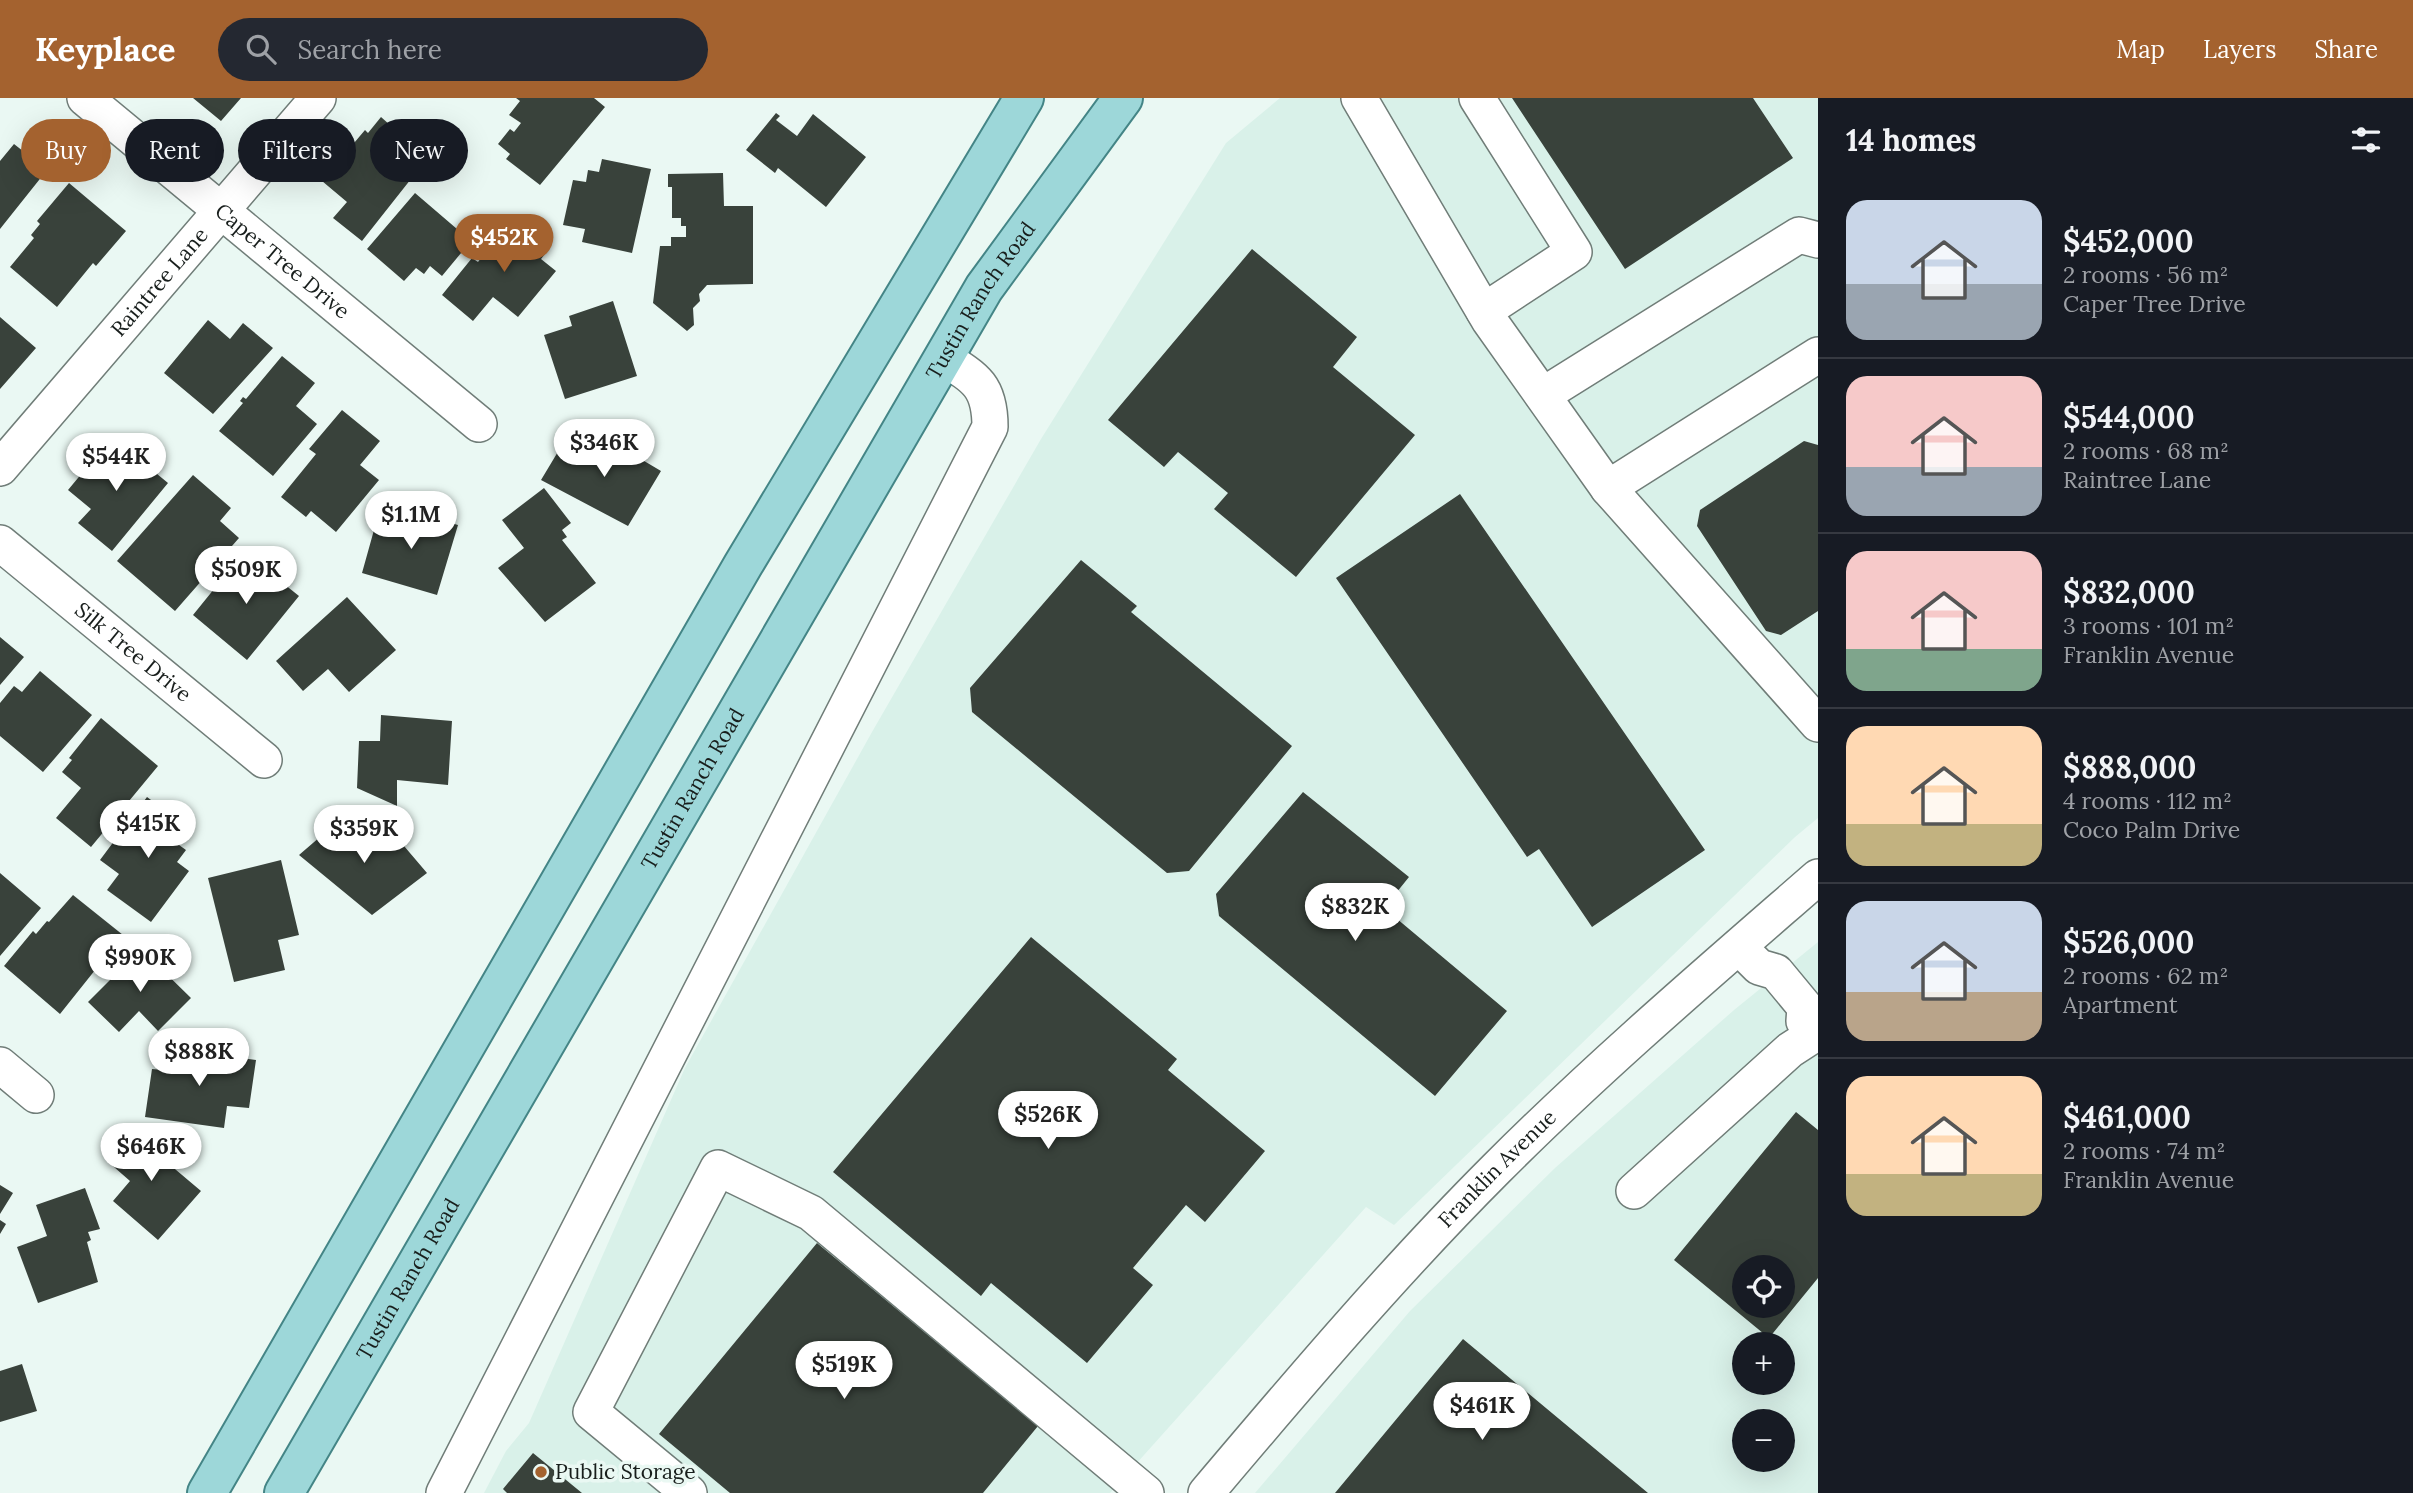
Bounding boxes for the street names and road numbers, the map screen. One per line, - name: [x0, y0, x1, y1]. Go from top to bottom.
- street label: Caper Tree Drive: [210, 197, 355, 324]
- street label: Tustin Ranch Road: [920, 216, 1041, 384]
- street label: Raintree Lane: [105, 222, 214, 342]
- street label: Silk Tree Drive: [69, 596, 197, 708]
- street label: Tustin Ranch Road: [635, 703, 750, 875]
- street label: Franklin Avenue: [1432, 1104, 1562, 1233]
- street label: Tustin Ranch Road: [350, 1193, 465, 1365]

